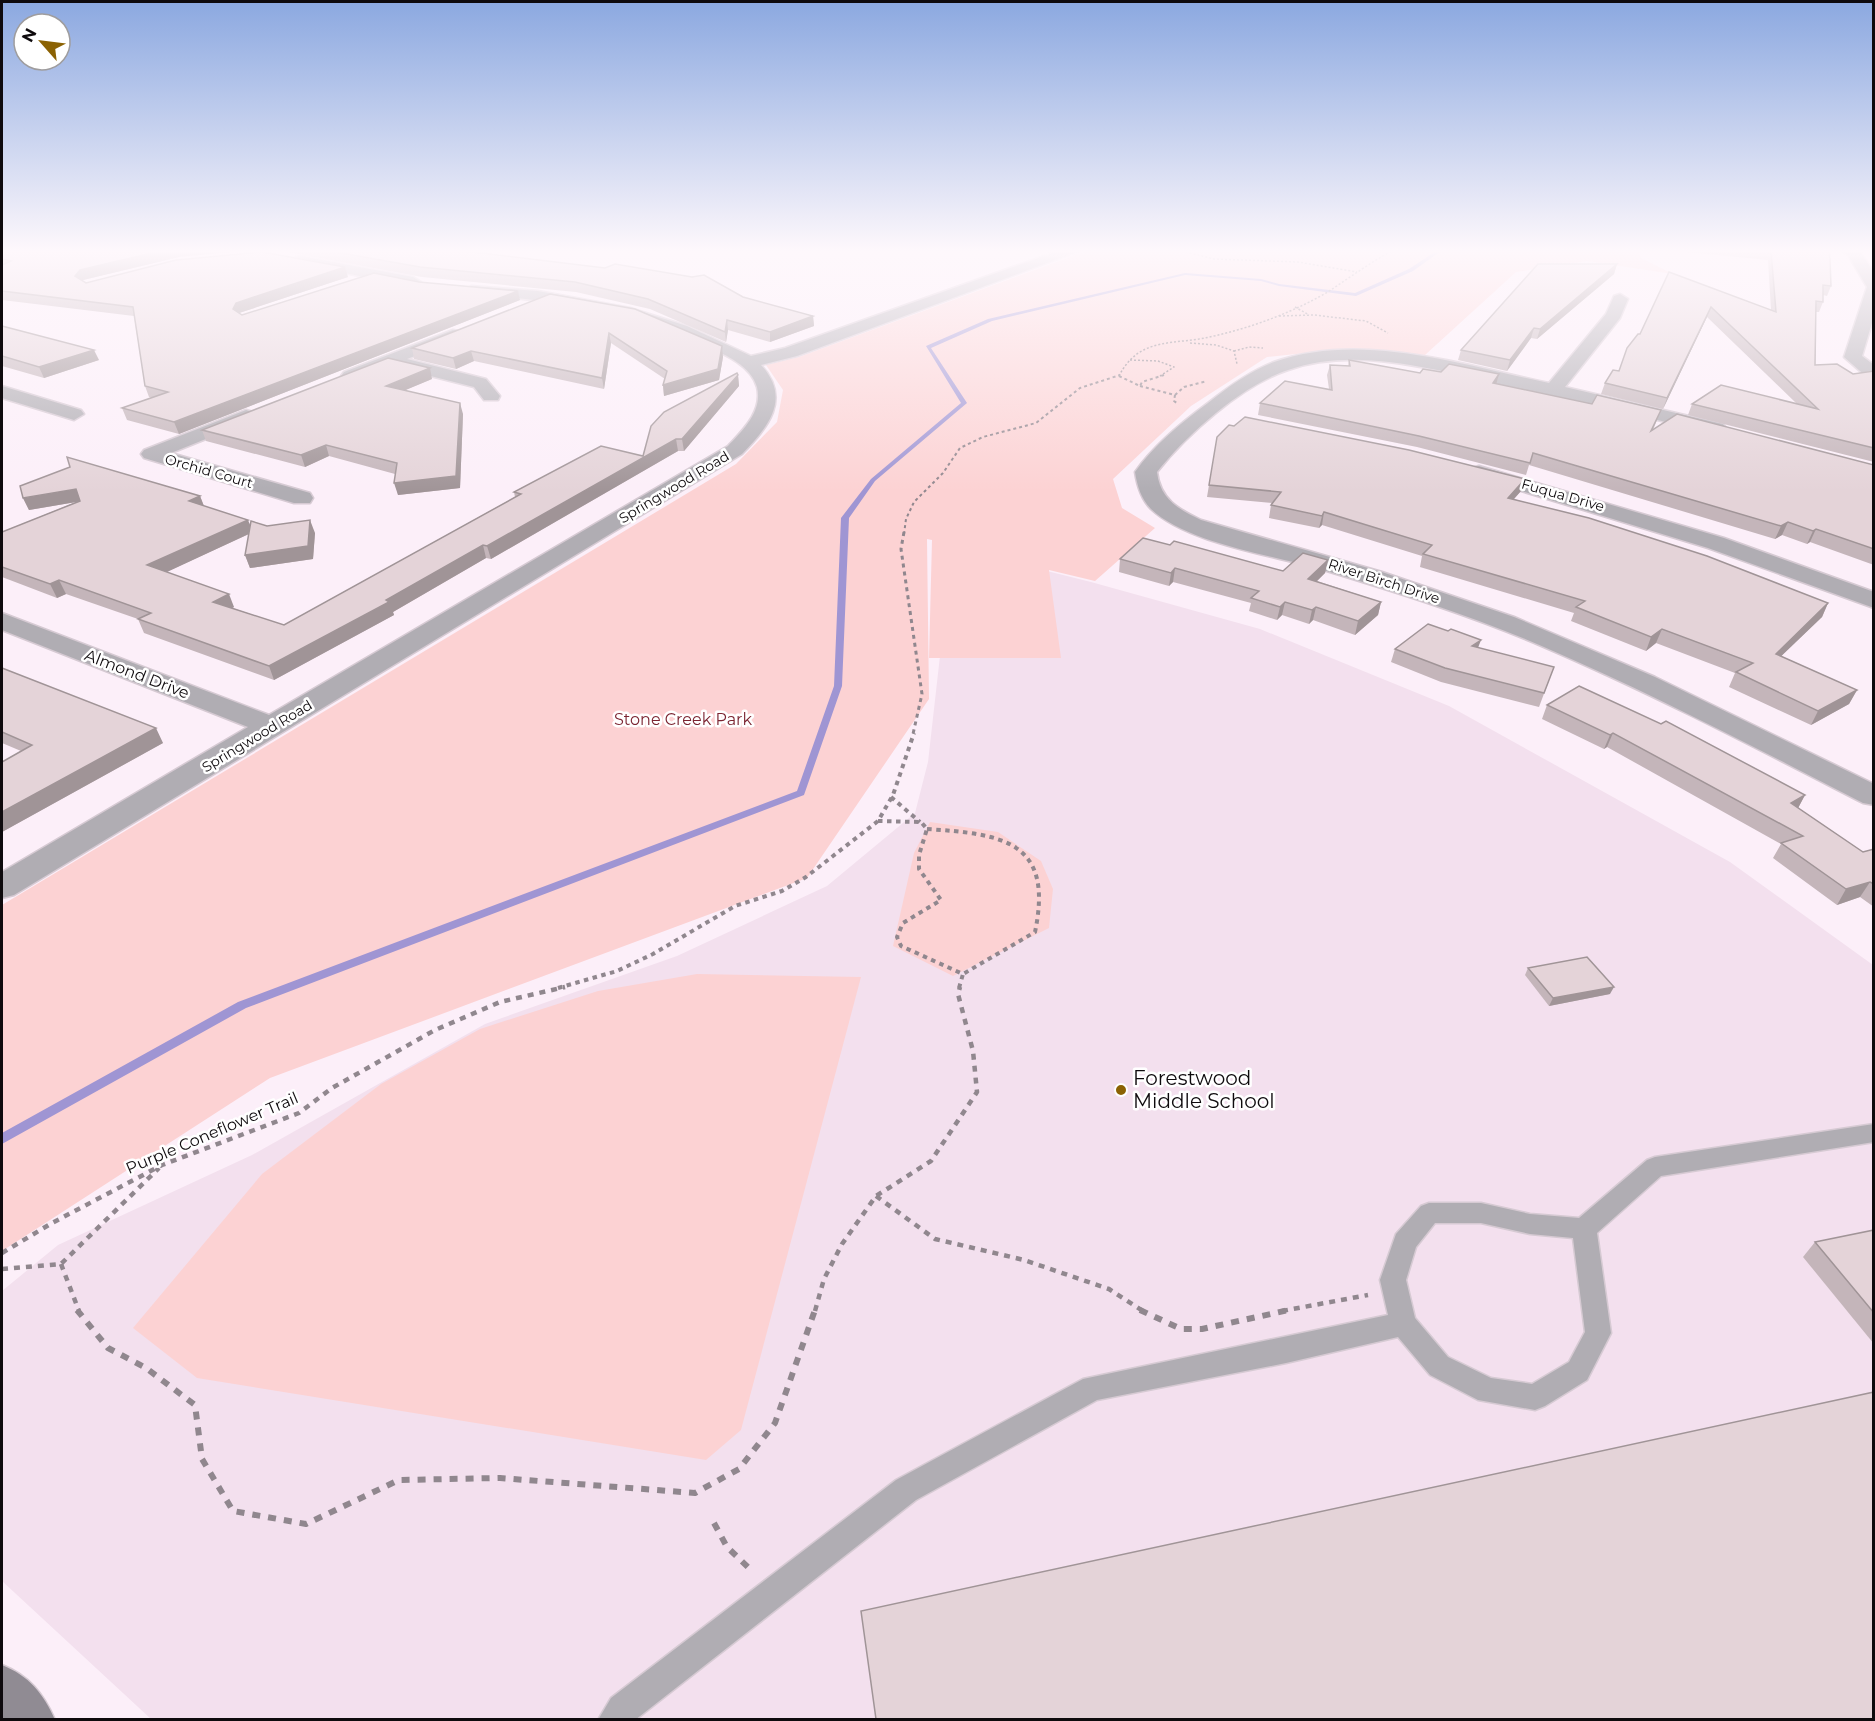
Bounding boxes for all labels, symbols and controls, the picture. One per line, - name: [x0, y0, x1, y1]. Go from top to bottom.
- north arrow: [12, 12, 72, 72]
- text: N: [18, 25, 41, 45]
- street label: Springwood Road: [615, 447, 733, 527]
- street label: Orchid Court: [163, 450, 255, 492]
- street label: Fuqua Drive: [1519, 475, 1607, 515]
- street label: River Birch Drive: [1326, 554, 1442, 608]
- street label: Almond Drive: [82, 645, 192, 703]
- street label: Springwood Road: [198, 696, 316, 776]
- park label: Stone Creek Park: [614, 710, 752, 729]
- place label: Forestwood Middle School: [1133, 1066, 1275, 1113]
- marker: Forestwood Middle School: [1114, 1083, 1128, 1097]
- street label: Purple Coneflower Trail: [123, 1088, 301, 1178]

